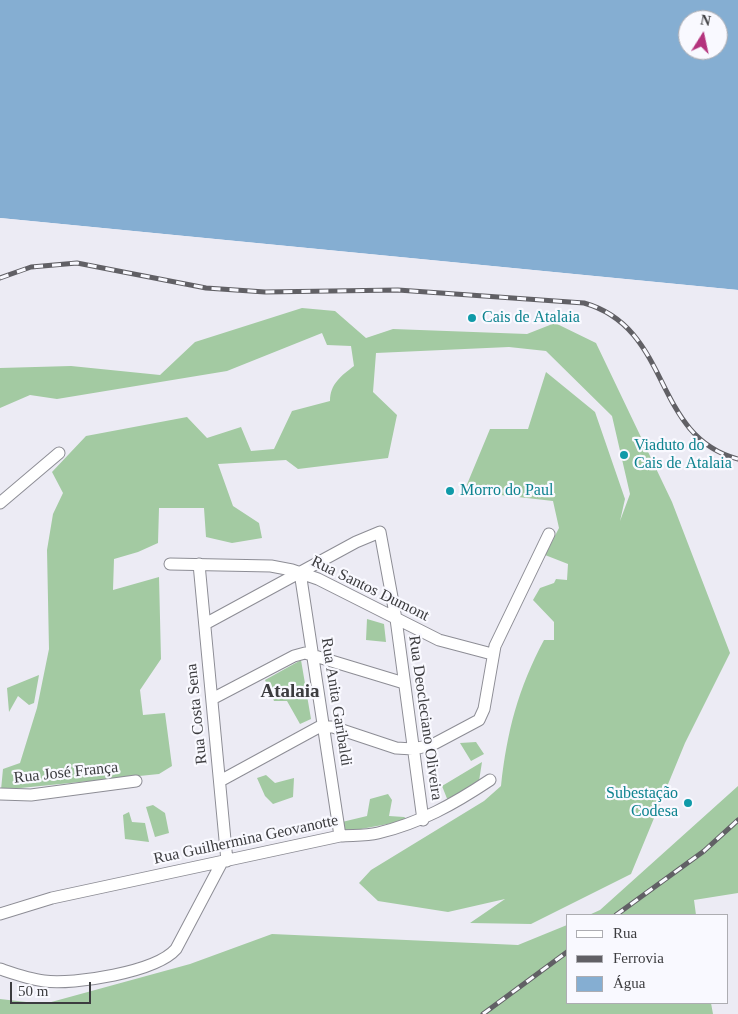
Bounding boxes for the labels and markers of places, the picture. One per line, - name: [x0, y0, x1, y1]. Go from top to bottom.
- place label: Cais de Atalaia: [482, 308, 580, 328]
- marker: Cais de Atalaia: [466, 312, 478, 324]
- place label: Viaduto do Cais de Atalaia: [634, 436, 732, 474]
- marker: Viaduto do Cais de Atalaia: [618, 449, 630, 461]
- place label: Morro do Paul: [460, 481, 553, 501]
- marker: Morro do Paul: [444, 485, 456, 497]
- place label: Subestação Codesa: [606, 784, 678, 822]
- marker: Subestação Codesa: [682, 797, 694, 809]

